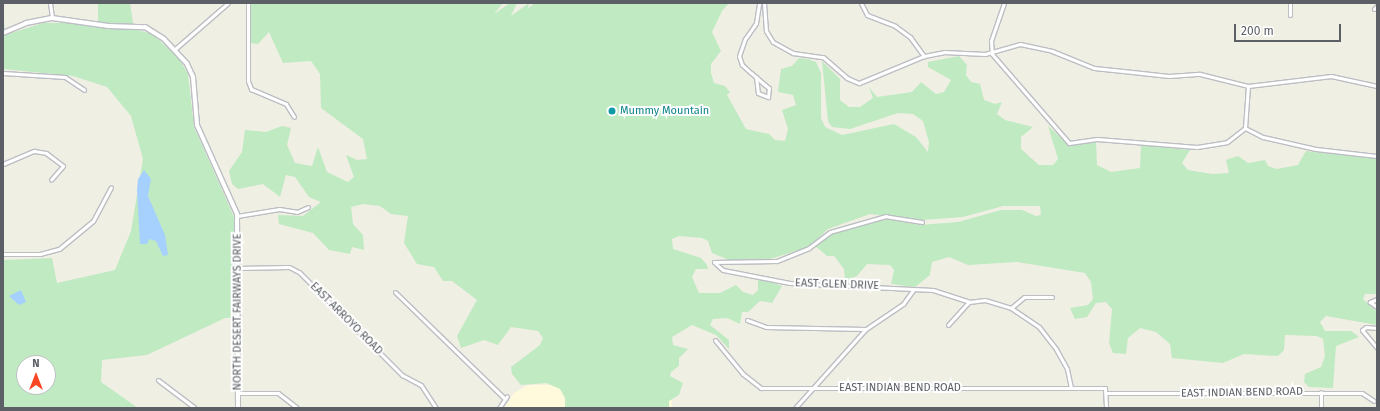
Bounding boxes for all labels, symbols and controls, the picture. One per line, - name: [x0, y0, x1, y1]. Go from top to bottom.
- scale bar: [1236, 16, 1343, 42]
- text: 200 m: [1241, 24, 1274, 38]
- place label: Mummy Mountain: [620, 104, 709, 118]
- marker: Mummy Mountain: [607, 106, 617, 116]
- street label: NORTH DESERT FAIRWAYS DRIVE: [231, 233, 245, 391]
- street label: EAST GLEN DRIVE: [795, 277, 879, 293]
- street label: EAST ARROYO ROAD: [307, 280, 385, 358]
- north arrow: [16, 355, 56, 395]
- text: N: [32, 357, 40, 370]
- street label: EAST INDIAN BEND ROAD: [839, 381, 961, 395]
- street label: EAST INDIAN BEND ROAD: [1181, 385, 1303, 401]

